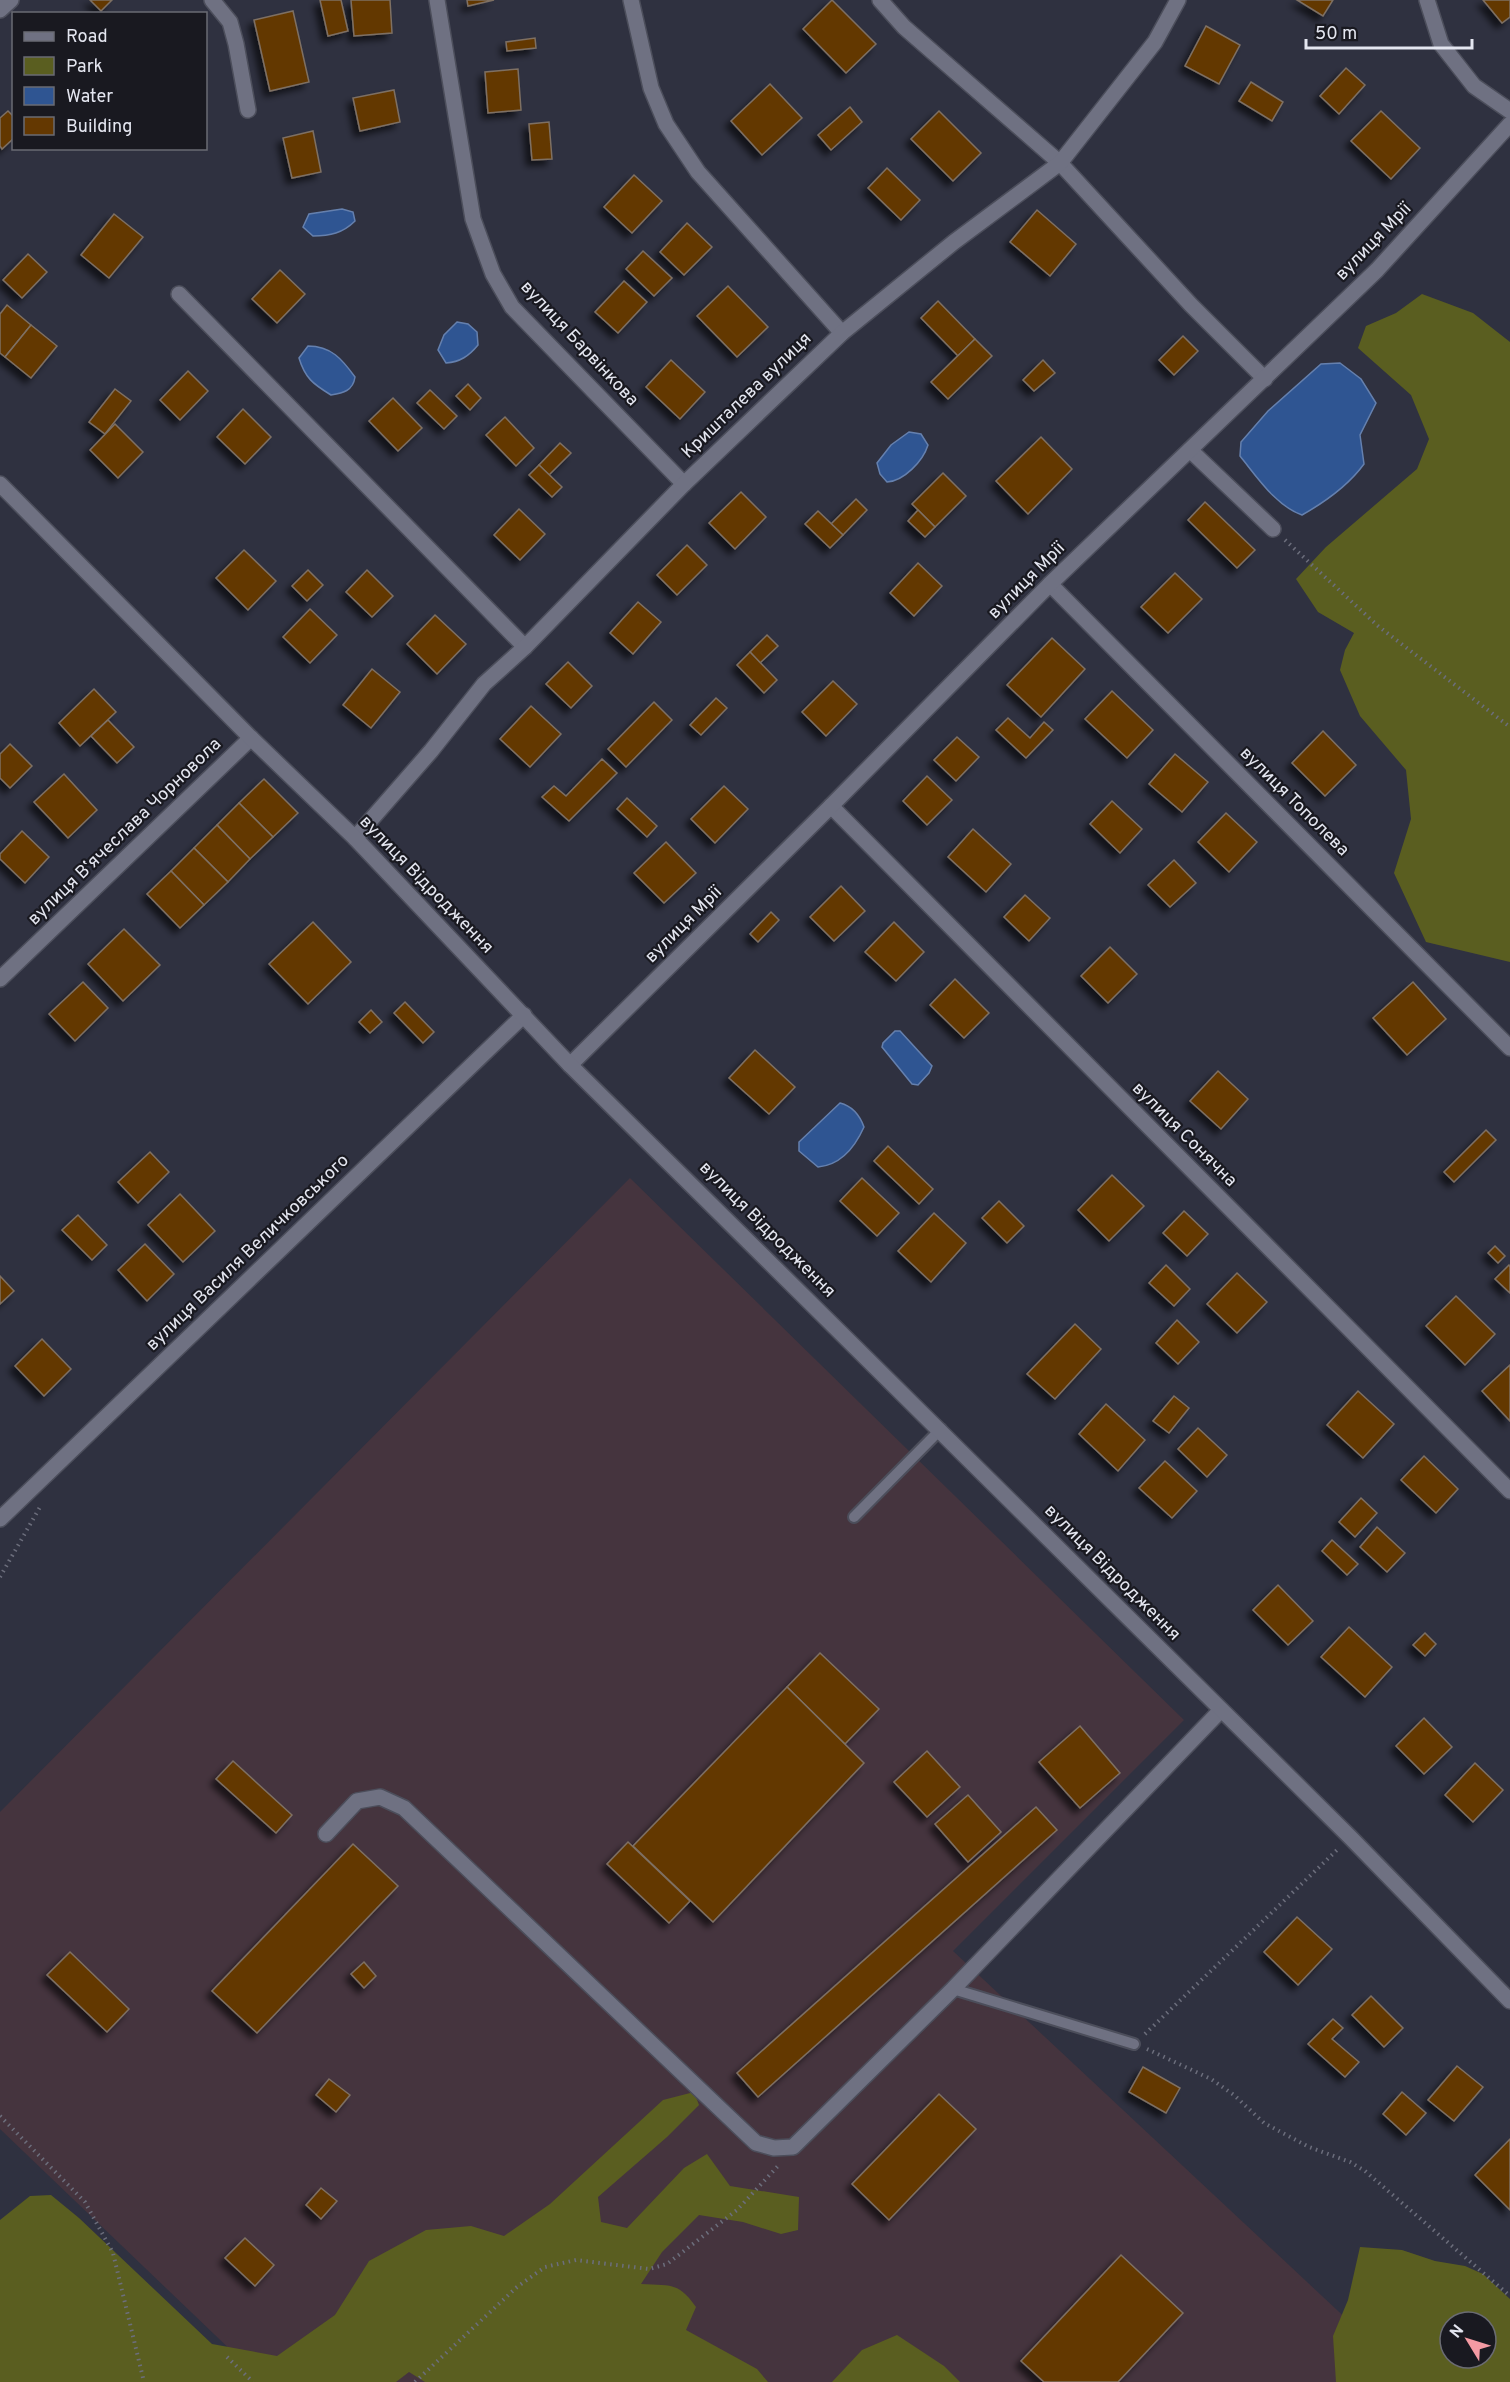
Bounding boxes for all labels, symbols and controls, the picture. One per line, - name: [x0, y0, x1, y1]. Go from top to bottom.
- legend: [12, 12, 207, 150]
- scale bar: [1306, 12, 1472, 50]
- text: 50 m: [1315, 23, 1357, 46]
- text: Road: [66, 26, 108, 49]
- text: Park: [66, 56, 103, 79]
- text: Water: [66, 86, 113, 109]
- text: Building: [66, 116, 132, 139]
- street label: вулиця Мрії: [1331, 198, 1417, 286]
- street label: вулиця Барвінкова: [515, 276, 643, 412]
- street label: Кришталева вулиця: [677, 328, 817, 464]
- street label: вулиця Мрії: [984, 537, 1071, 624]
- street label: вулиця Вʼячеслава Чорновола: [23, 733, 227, 931]
- street label: вулиця Тополева: [1234, 742, 1354, 862]
- street label: вулиця Відродження: [354, 811, 498, 959]
- street label: вулиця Мрії: [641, 881, 728, 968]
- street label: вулиця Сонячна: [1127, 1078, 1241, 1192]
- street label: вулиця Василя Величковського: [142, 1150, 354, 1356]
- street label: вулиця Відродження: [694, 1157, 840, 1303]
- street label: вулиця Відродження: [1039, 1500, 1185, 1646]
- north arrow: [1438, 2310, 1498, 2370]
- text: N: [1446, 2321, 1469, 2343]

